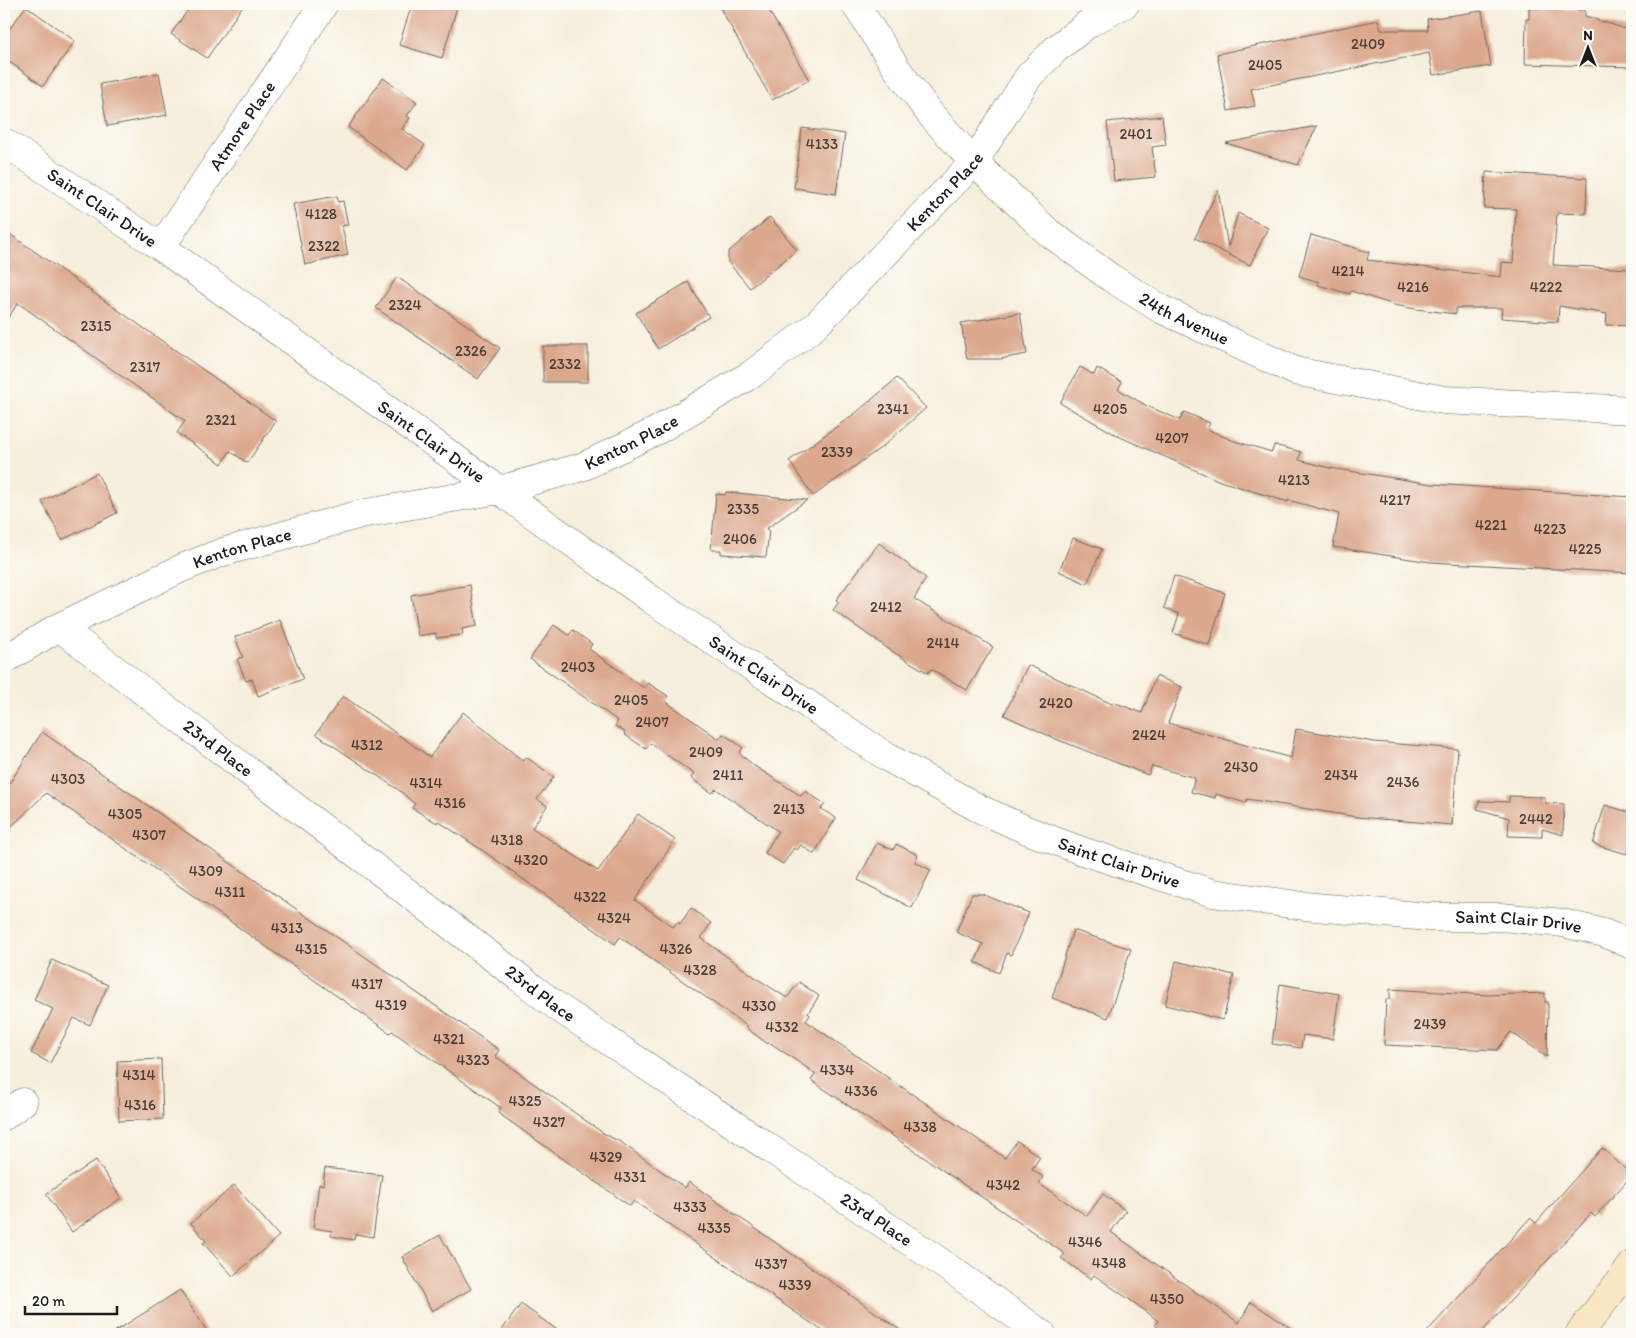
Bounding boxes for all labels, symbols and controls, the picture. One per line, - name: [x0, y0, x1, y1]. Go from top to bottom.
- north arrow: [1564, 22, 1614, 72]
- text: N: [1583, 27, 1593, 44]
- house number: 2409: [1351, 35, 1385, 53]
- house number: 2405: [1248, 56, 1282, 74]
- street label: Atmore Place: [204, 77, 280, 175]
- house number: 2401: [1119, 125, 1153, 143]
- house number: 4133: [806, 135, 838, 153]
- street label: Kenton Place: [902, 148, 988, 236]
- street label: Saint Clair Drive: [43, 163, 161, 252]
- house number: 4128: [305, 205, 337, 223]
- house number: 2322: [308, 237, 340, 255]
- house number: 4214: [1332, 262, 1364, 280]
- house number: 4216: [1397, 278, 1429, 296]
- house number: 4222: [1530, 278, 1562, 296]
- street label: 24th Avenue: [1135, 287, 1233, 350]
- house number: 2324: [389, 296, 421, 314]
- house number: 2315: [81, 317, 112, 335]
- house number: 2326: [455, 342, 487, 360]
- house number: 2332: [549, 355, 581, 373]
- house number: 2317: [130, 358, 161, 376]
- street label: Saint Clair Drive: [373, 395, 490, 488]
- house number: 2341: [877, 400, 909, 418]
- house number: 4205: [1093, 400, 1127, 418]
- street label: Kenton Place: [581, 410, 682, 475]
- house number: 2321: [206, 411, 236, 429]
- house number: 4207: [1155, 429, 1189, 447]
- house number: 2339: [821, 443, 853, 461]
- house number: 4213: [1278, 471, 1310, 489]
- house number: 4217: [1379, 491, 1411, 509]
- house number: 2335: [727, 500, 759, 518]
- house number: 4221: [1475, 516, 1507, 534]
- house number: 4223: [1534, 520, 1566, 538]
- street label: Kenton Place: [190, 523, 294, 574]
- house number: 2406: [723, 530, 757, 548]
- house number: 4225: [1569, 540, 1601, 558]
- house number: 2412: [870, 598, 902, 616]
- street label: Saint Clair Drive: [705, 630, 823, 719]
- house number: 2414: [927, 634, 959, 652]
- house number: 2403: [561, 658, 595, 676]
- house number: 2405: [614, 691, 648, 709]
- house number: 2420: [1039, 694, 1073, 712]
- house number: 2407: [635, 713, 669, 731]
- street label: 23rd Place: [179, 715, 257, 782]
- house number: 2424: [1132, 726, 1166, 744]
- house number: 4312: [351, 736, 383, 754]
- house number: 2409: [689, 743, 723, 761]
- house number: 2430: [1224, 758, 1258, 776]
- house number: 2411: [713, 766, 743, 784]
- house number: 2434: [1324, 766, 1358, 784]
- house number: 4303: [51, 770, 85, 788]
- house number: 2436: [1386, 773, 1420, 791]
- house number: 4314: [409, 774, 443, 792]
- house number: 4316: [434, 794, 466, 812]
- house number: 2413: [773, 800, 805, 818]
- house number: 4305: [108, 805, 142, 823]
- house number: 2442: [1519, 810, 1553, 828]
- house number: 4307: [132, 826, 166, 844]
- house number: 4318: [491, 831, 523, 849]
- street label: Saint Clair Drive: [1055, 832, 1183, 893]
- house number: 4320: [514, 851, 548, 869]
- house number: 4309: [189, 862, 223, 880]
- house number: 4311: [214, 883, 246, 901]
- house number: 4322: [574, 888, 607, 906]
- street label: Saint Clair Drive: [1455, 906, 1584, 938]
- house number: 4324: [597, 909, 631, 927]
- house number: 4313: [271, 919, 303, 937]
- house number: 4315: [295, 940, 327, 958]
- house number: 4326: [659, 940, 693, 958]
- street label: 23rd Place: [501, 960, 580, 1027]
- house number: 4328: [683, 961, 717, 979]
- house number: 4317: [351, 975, 383, 993]
- house number: 4319: [375, 996, 407, 1014]
- house number: 4330: [742, 997, 776, 1015]
- house number: 2439: [1414, 1015, 1447, 1033]
- house number: 4332: [765, 1018, 799, 1036]
- house number: 4321: [433, 1030, 465, 1048]
- house number: 4323: [456, 1051, 490, 1069]
- house number: 4334: [820, 1061, 854, 1079]
- house number: 4314: [122, 1066, 156, 1084]
- house number: 4336: [844, 1082, 878, 1100]
- house number: 4325: [509, 1092, 542, 1110]
- house number: 4316: [124, 1096, 156, 1114]
- house number: 4327: [533, 1113, 566, 1131]
- house number: 4338: [903, 1118, 937, 1136]
- house number: 4329: [590, 1148, 623, 1166]
- house number: 4331: [614, 1168, 646, 1186]
- house number: 4342: [986, 1176, 1020, 1194]
- street label: 23rd Place: [836, 1187, 917, 1251]
- house number: 4333: [673, 1198, 707, 1216]
- house number: 4335: [697, 1219, 731, 1237]
- house number: 4346: [1068, 1233, 1102, 1251]
- house number: 4348: [1092, 1254, 1126, 1272]
- house number: 4337: [755, 1255, 788, 1273]
- house number: 4339: [778, 1276, 812, 1294]
- scale bar: [25, 1283, 118, 1315]
- house number: 4350: [1150, 1290, 1184, 1308]
- text: 20 m: [32, 1292, 66, 1310]

